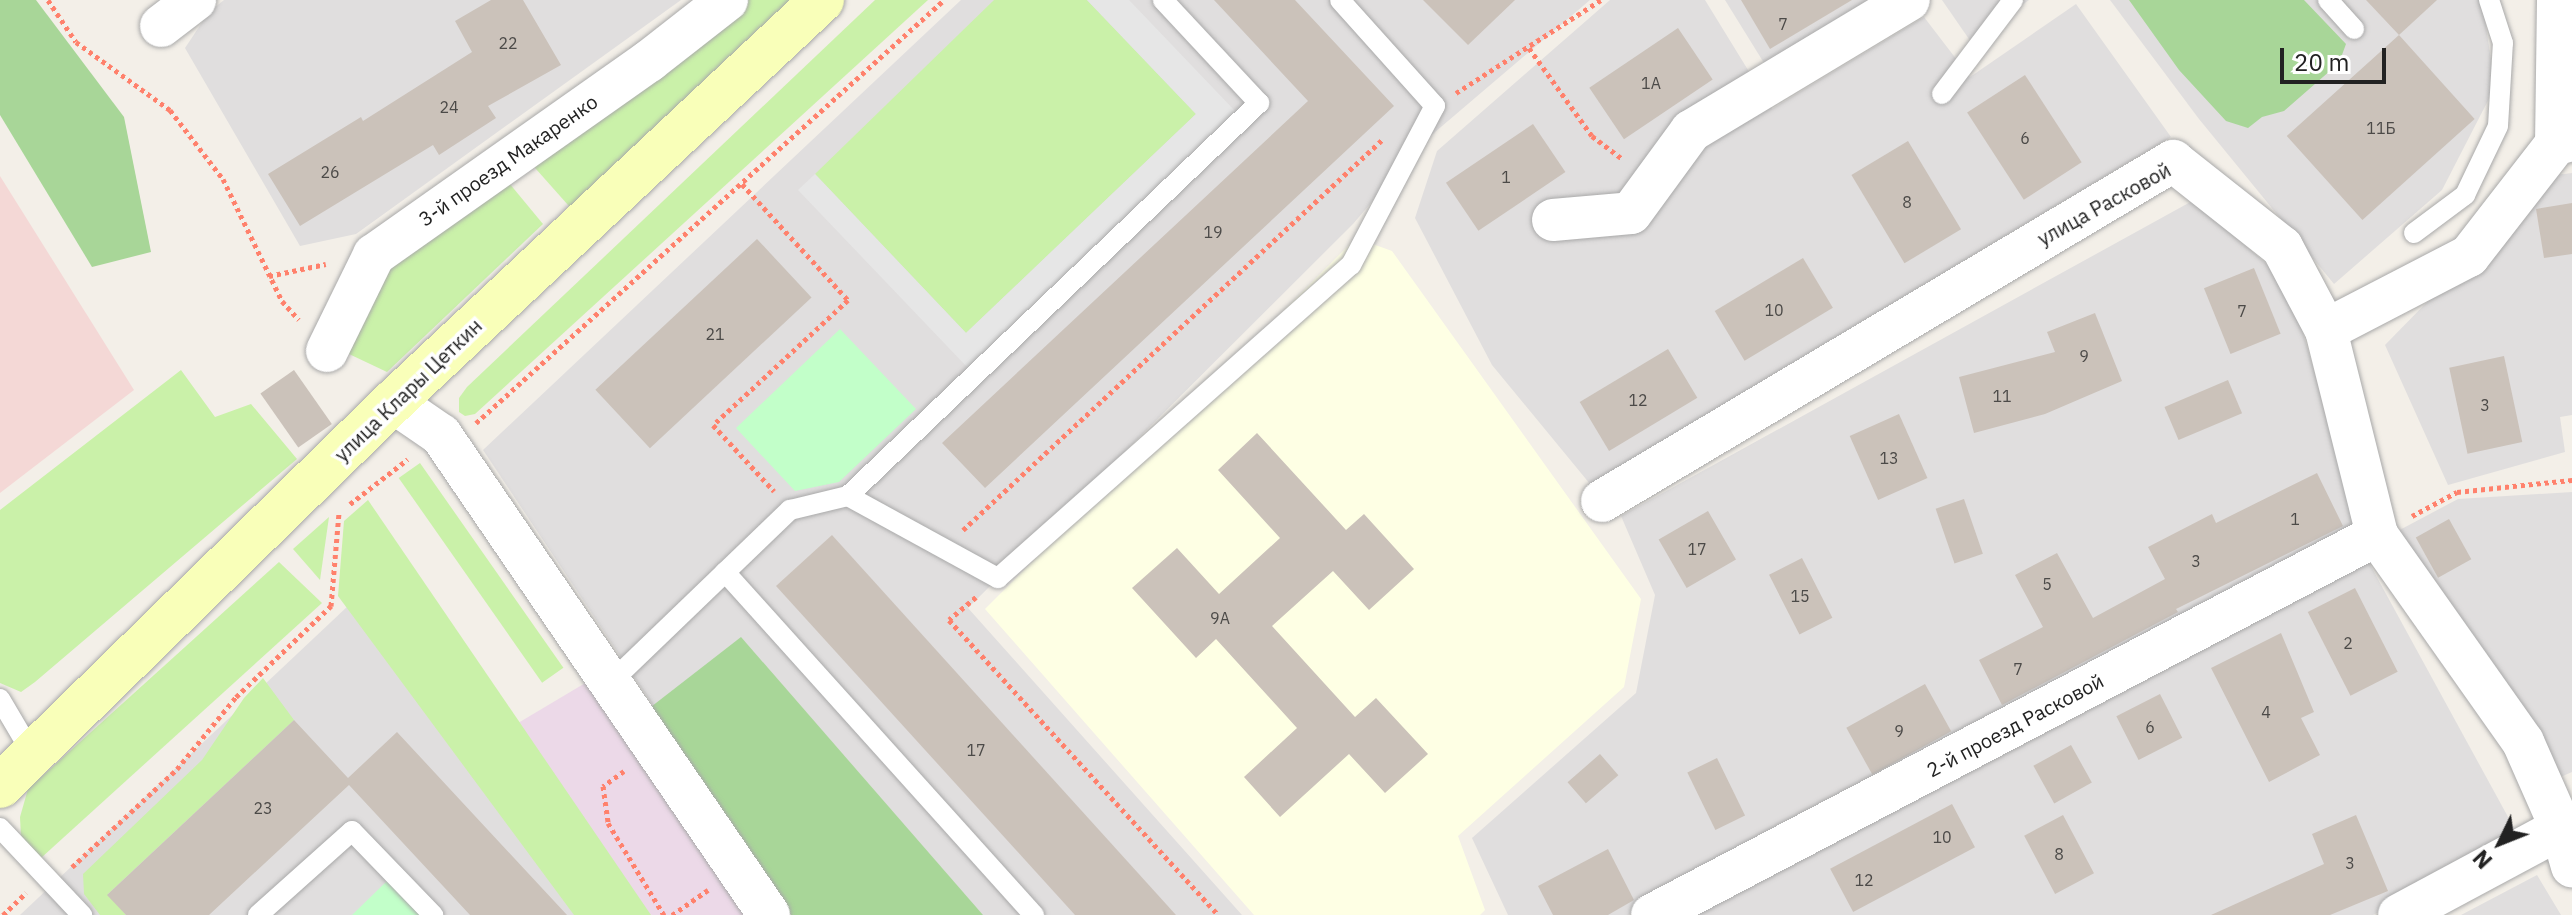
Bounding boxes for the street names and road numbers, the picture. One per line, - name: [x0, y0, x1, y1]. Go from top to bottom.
- street label: 3-й проезд Макаренко: [414, 89, 602, 231]
- street label: улица Расковой: [2033, 157, 2175, 251]
- street label: улица Клары Цеткин: [329, 313, 487, 467]
- street label: 2-й проезд Расковой: [1922, 668, 2108, 782]

